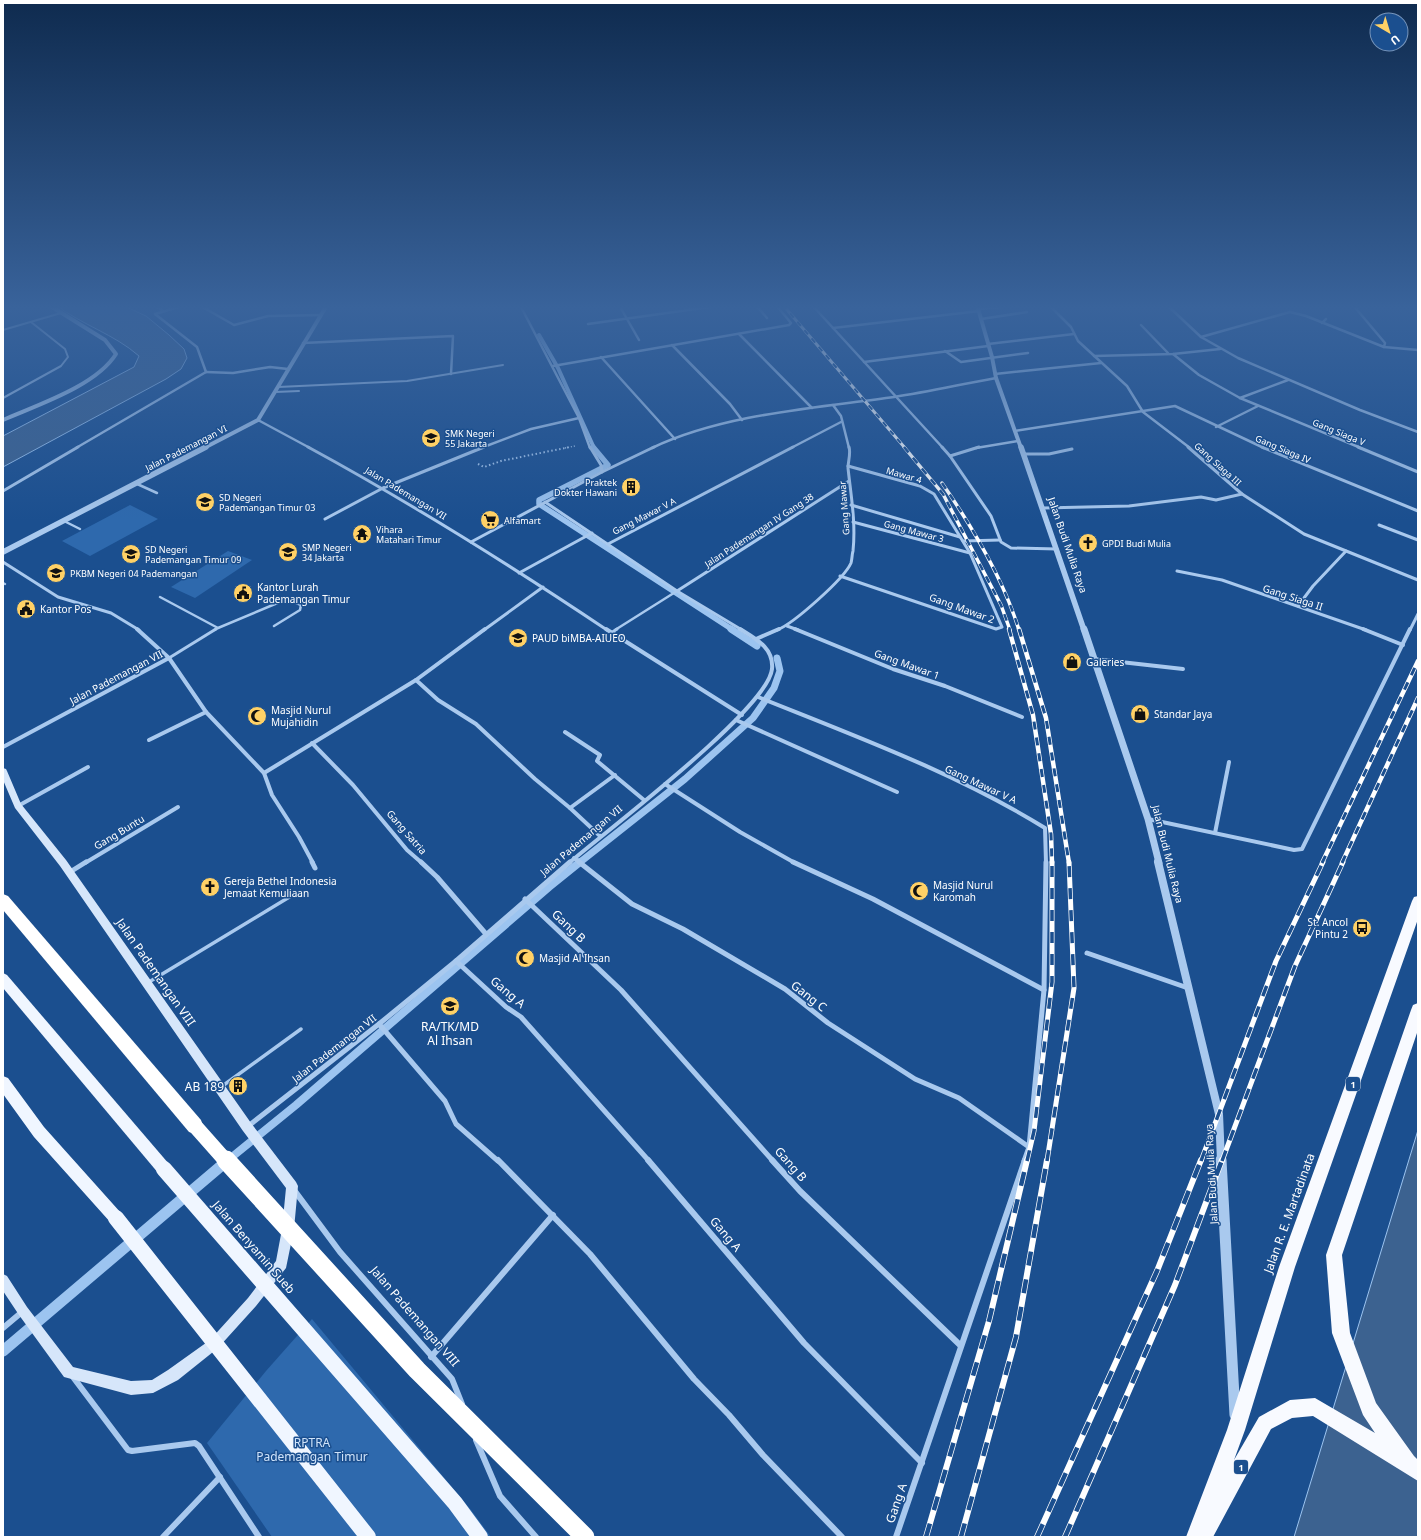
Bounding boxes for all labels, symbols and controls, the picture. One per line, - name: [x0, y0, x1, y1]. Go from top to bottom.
- north arrow: [1369, 12, 1409, 52]
- text: U: [1388, 32, 1403, 49]
- street label: Gang Siaga V: [1311, 416, 1368, 449]
- street label: Jalan Pademangan VI: [142, 422, 229, 475]
- school or university icon: SMK Negeri 55 Jakarta: [420, 427, 442, 449]
- place label: SMK Negeri 55 Jakarta: [445, 427, 495, 450]
- street label: Gang Siaga IV: [1253, 432, 1313, 467]
- street label: Gang Siaga III: [1192, 439, 1244, 489]
- street label: Jalan Pademangan VII: [362, 463, 449, 522]
- street label: Mawar 4: [885, 464, 923, 486]
- place label: Praktek Dokter Hawani: [554, 476, 617, 499]
- building icon: Praktek Dokter Hawani: [620, 476, 642, 498]
- street label: Gang Mawar: [836, 480, 852, 535]
- street label: Jalan Pademangan IV Gang 38: [701, 490, 816, 571]
- school or university icon: SD Negeri Pademangan Timur 03: [194, 491, 216, 513]
- place label: SD Negeri Pademangan Timur 03: [219, 491, 315, 514]
- street label: Gang Mawar V A: [610, 494, 678, 538]
- street label: Jalan Budi Mulia Raya: [1045, 494, 1091, 595]
- supermarket icon: Alfamart: [479, 509, 501, 531]
- place label: Alfamart: [504, 514, 541, 527]
- street label: Gang Mawar 3: [883, 517, 945, 545]
- temple icon: Vihara Matahari Timur: [351, 523, 373, 545]
- place label: Vihara Matahari Timur: [376, 523, 442, 546]
- church icon: GPDI Budi Mulia: [1077, 532, 1099, 554]
- place label: GPDI Budi Mulia: [1102, 537, 1171, 550]
- school or university icon: SMP Negeri 34 Jakarta: [277, 541, 299, 563]
- place label: SMP Negeri 34 Jakarta: [302, 541, 351, 564]
- school or university icon: SD Negeri Pademangan Timur 09: [120, 543, 142, 565]
- place label: SD Negeri Pademangan Timur 09: [145, 543, 241, 566]
- school or university icon: PKBM Negeri 04 Pademangan: [45, 562, 67, 584]
- place label: PKBM Negeri 04 Pademangan: [70, 567, 197, 580]
- place label: Kantor Lurah Pademangan Timur: [257, 580, 350, 606]
- street label: Gang Siaga II: [1261, 581, 1325, 613]
- public building icon: Kantor Lurah Pademangan Timur: [232, 582, 254, 604]
- street label: Gang Mawar 2: [927, 590, 997, 626]
- public building icon: Kantor Pos: [15, 598, 37, 620]
- place label: Kantor Pos: [40, 602, 91, 616]
- school or university icon: PAUD biMBA-AIUEO: [507, 627, 529, 649]
- place label: PAUD biMBA-AIUEO: [532, 631, 626, 645]
- street label: Gang Mawar 1: [872, 646, 942, 682]
- street label: Jalan Pademangan VII: [66, 647, 165, 708]
- shop icon: Galeries: [1061, 651, 1083, 673]
- place label: Galeries: [1086, 655, 1124, 669]
- place label: Masjid Nurul Mujahidin: [271, 703, 331, 729]
- shop icon: Standar Jaya: [1129, 703, 1151, 725]
- mosque icon: Masjid Nurul Mujahidin: [246, 705, 268, 727]
- place label: Standar Jaya: [1154, 707, 1212, 721]
- street label: Gang Mawar V A: [943, 761, 1020, 807]
- street label: Jalan Pademangan VII: [536, 801, 625, 879]
- street label: Jalan Budi Mulia Raya: [1149, 803, 1187, 904]
- street label: Gang Satria: [384, 807, 430, 857]
- street label: Gang Buntu: [91, 811, 147, 853]
- place label: Gereja Bethel Indonesia Jemaat Kemuliaan: [223, 874, 337, 900]
- church icon: Gereja Bethel Indonesia Jemaat Kemuliaan: [199, 876, 221, 898]
- place label: Masjid Nurul Karomah: [933, 878, 993, 904]
- mosque icon: Masjid Nurul Karomah: [908, 880, 930, 902]
- street label: Gang B: [548, 906, 590, 947]
- street label: Jalan Pademangan VIII: [112, 914, 200, 1029]
- place label: St. Ancol Pintu 2: [1308, 915, 1348, 941]
- bus stop icon: St. Ancol Pintu 2: [1351, 917, 1373, 939]
- mosque icon: Masjid Al Ihsan: [514, 947, 536, 969]
- place label: Masjid Al Ihsan: [539, 951, 610, 965]
- street label: Gang A: [487, 972, 529, 1012]
- street label: Gang C: [788, 977, 831, 1016]
- school or university icon: RA/TK/MD Al Ihsan: [439, 995, 461, 1017]
- street label: Jalan Pademangan VII: [288, 1011, 379, 1086]
- place label: RA/TK/MD Al Ihsan: [421, 1018, 479, 1049]
- building icon: AB 189: [227, 1075, 249, 1097]
- road number: 1: [1346, 1077, 1360, 1091]
- place label: AB 189: [185, 1078, 224, 1095]
- street label: Jalan Budi Mulia Raya: [1201, 1123, 1221, 1226]
- street label: Gang B: [771, 1143, 811, 1185]
- street label: Jalan R. E. Martadinata: [1259, 1151, 1319, 1276]
- street label: Jalan Benyamin Sueb: [208, 1196, 299, 1297]
- street label: Gang A: [706, 1213, 746, 1255]
- street label: Jalan Pademangan VIII: [366, 1261, 463, 1370]
- park label: RPTRA Pademangan Timur: [256, 1434, 368, 1465]
- road number: 1: [1234, 1460, 1248, 1474]
- street label: Gang A: [881, 1481, 911, 1525]

